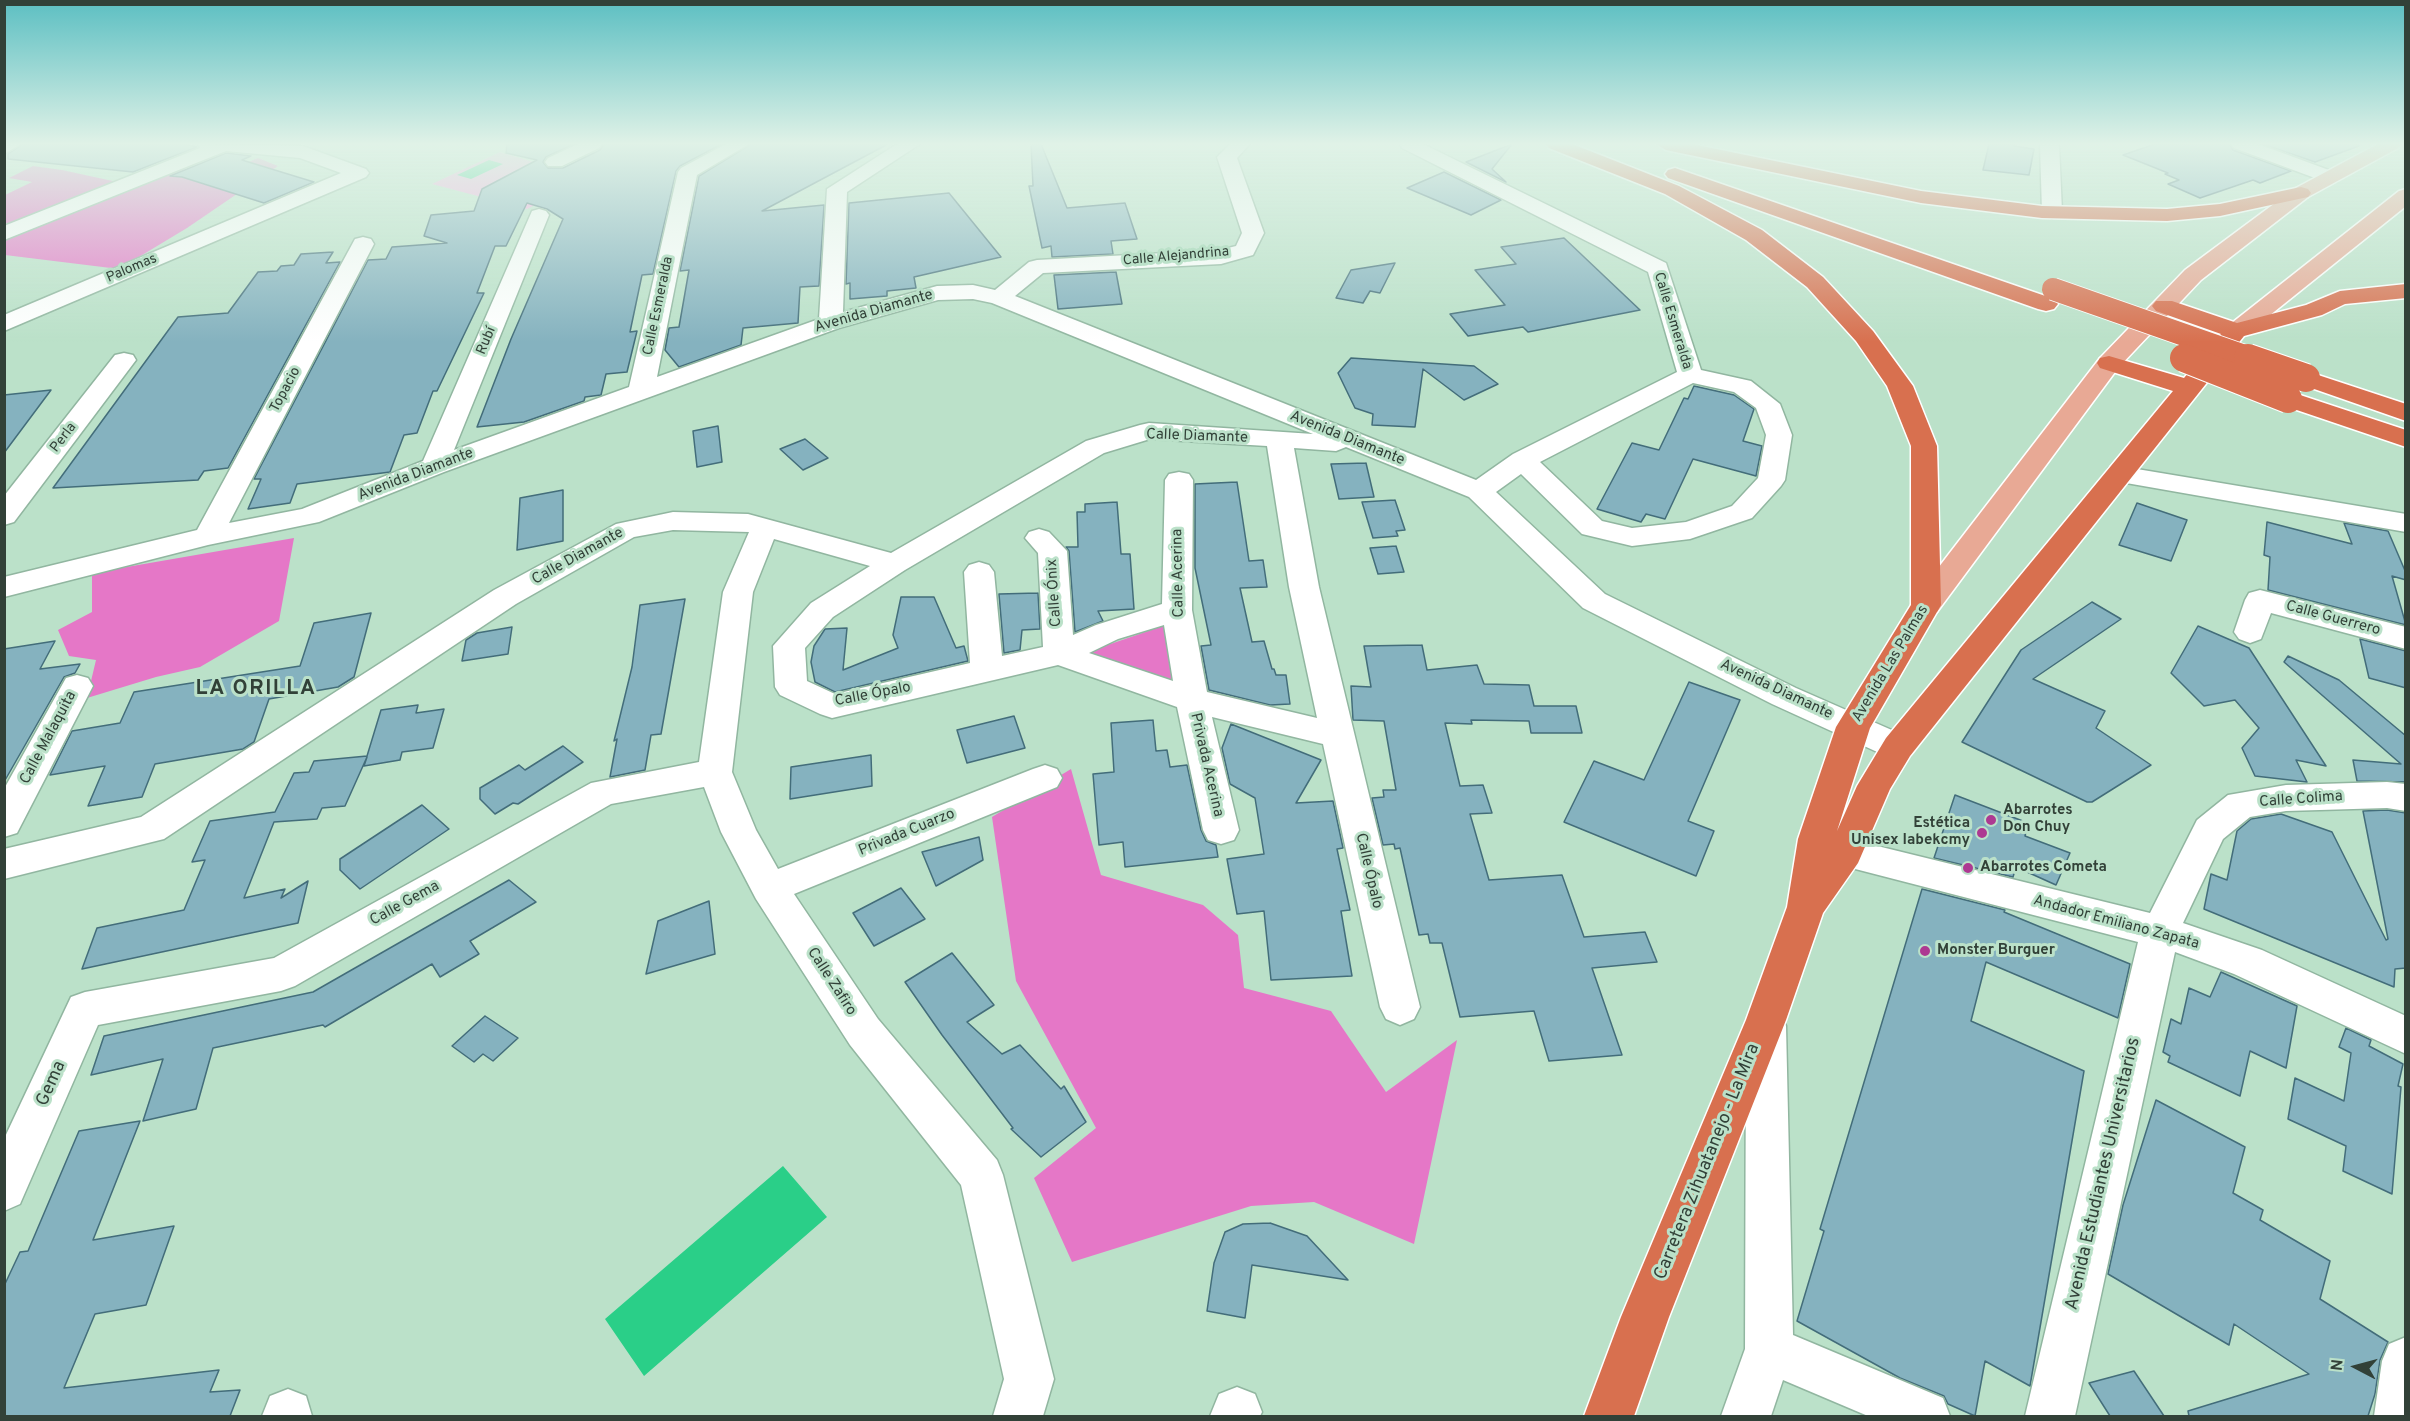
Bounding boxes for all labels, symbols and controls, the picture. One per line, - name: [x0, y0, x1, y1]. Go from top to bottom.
- street label: Calle Alejandrina: [1122, 244, 1230, 270]
- street label: Palomas: [104, 251, 160, 287]
- street label: Calle Esmeralda: [640, 255, 678, 357]
- street label: Calle Esmeralda: [1649, 271, 1695, 371]
- street label: Avenida Diamante: [813, 287, 935, 337]
- street label: Rubí: [474, 325, 500, 357]
- street label: Topacio: [267, 365, 305, 415]
- street label: Avenida Diamante: [1287, 408, 1407, 470]
- street label: Perla: [47, 420, 81, 456]
- street label: Calle Diamante: [1146, 426, 1248, 448]
- street label: Avenida Diamante: [356, 445, 476, 505]
- street label: Calle Diamante: [529, 524, 627, 590]
- street label: Calle Acerina: [1169, 528, 1189, 618]
- street label: Calle Ónix: [1044, 558, 1066, 628]
- street label: Calle Guerrero: [2284, 598, 2382, 640]
- street label: Avenida Las Palmas: [1849, 602, 1933, 726]
- street label: Avenida Diamante: [1717, 656, 1835, 724]
- district label: LA ORILLA: [195, 677, 317, 703]
- street label: Calle Ópalo: [834, 679, 912, 711]
- street label: Calle Malaquita: [17, 688, 81, 788]
- street label: Privada Acerina: [1185, 711, 1227, 819]
- street label: Calle Colima: [2259, 788, 2343, 812]
- place label: Abarrotes Don Chuy: [2003, 802, 2073, 837]
- street label: Privada Cuarzo: [856, 806, 958, 860]
- marker: Abarrotes Don Chuy: [1984, 813, 1998, 827]
- place label: Estética Unisex Iabekcmy: [1851, 815, 1970, 850]
- marker: Estética Unisex Iabekcmy: [1975, 826, 1989, 840]
- street label: Calle Ópalo: [1351, 831, 1385, 911]
- place label: Abarrotes Cometa: [1980, 859, 2107, 877]
- marker: Abarrotes Cometa: [1961, 861, 1975, 875]
- street label: Calle Gema: [367, 878, 443, 930]
- street label: Andador Emiliano Zapata: [2031, 892, 2201, 954]
- place label: Monster Burguer: [1937, 942, 2055, 960]
- marker: Monster Burguer: [1918, 944, 1932, 958]
- street label: Calle Zafiro: [802, 945, 860, 1019]
- street label: Avenida Estudiantes Universitarios: [2062, 1036, 2146, 1312]
- street label: Carretera Zihuatanejo - La Mira: [1651, 1041, 1765, 1283]
- street label: Gema: [33, 1058, 71, 1110]
- north arrow: [2326, 1337, 2386, 1397]
- text: N: [2328, 1358, 2349, 1372]

